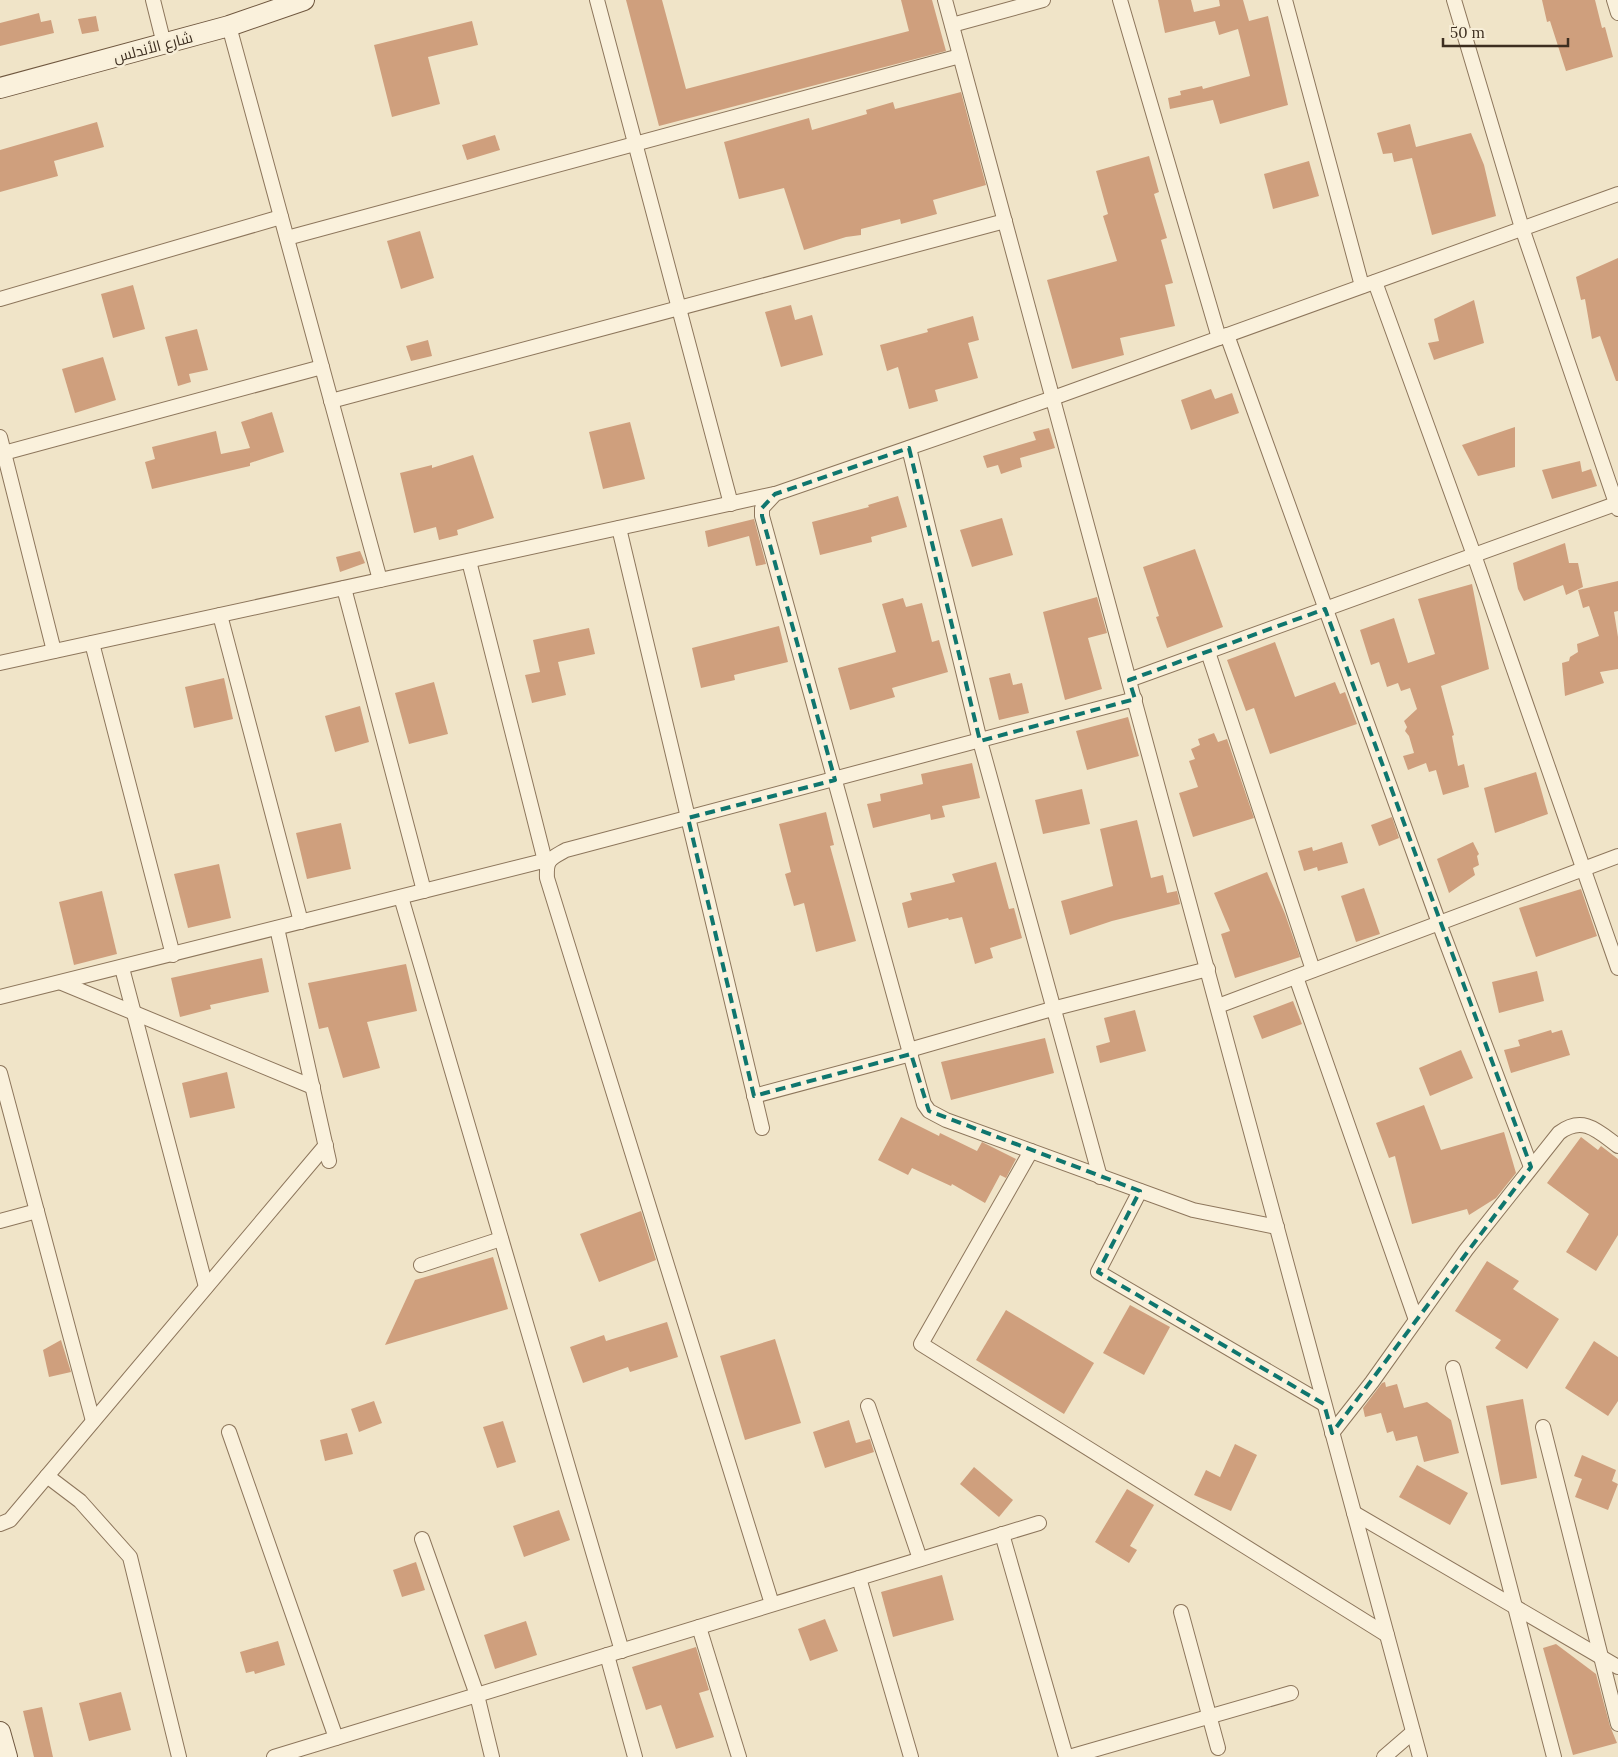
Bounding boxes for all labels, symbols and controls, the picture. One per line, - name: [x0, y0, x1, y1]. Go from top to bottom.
- scale bar: [1443, 15, 1568, 47]
- text: 50 m: [1450, 23, 1485, 42]
- street label: شارع الأندلس: [111, 27, 195, 69]

